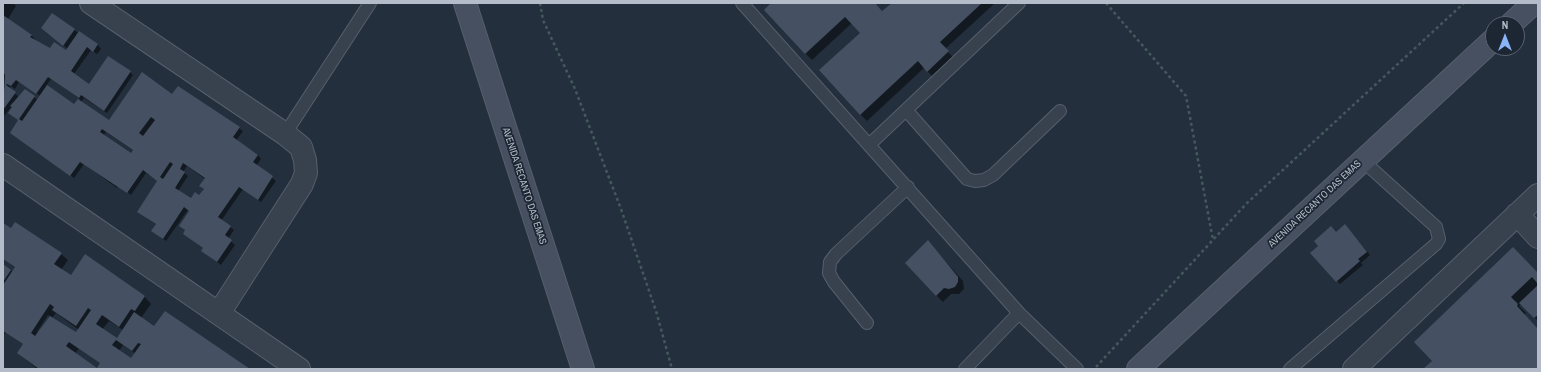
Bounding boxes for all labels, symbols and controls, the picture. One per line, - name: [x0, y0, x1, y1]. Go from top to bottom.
- north arrow: [1485, 16, 1525, 56]
- text: N: [1502, 18, 1508, 32]
- street label: AVENIDA RECANTO DAS EMAS: [499, 126, 549, 246]
- street label: AVENIDA RECANTO DAS EMAS: [1266, 158, 1364, 250]

